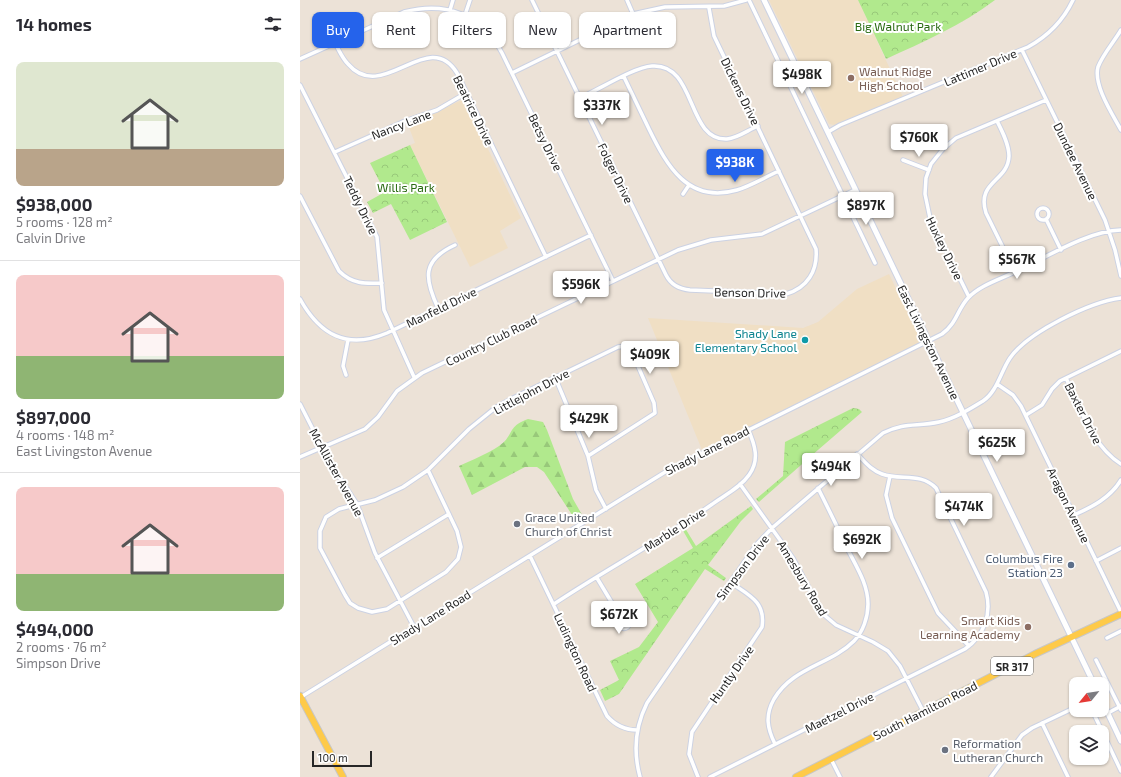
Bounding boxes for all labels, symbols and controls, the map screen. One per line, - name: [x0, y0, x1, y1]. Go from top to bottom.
- chip: Buy: [312, 12, 364, 48]
- chip: Rent: [372, 12, 430, 48]
- chip: Filters: [438, 12, 506, 48]
- chip: New: [514, 12, 571, 48]
- chip: Apartment: [579, 12, 676, 48]
- icon: filters: [262, 13, 284, 35]
- text: 14 homes: [16, 14, 92, 34]
- park label: Big Walnut Park: [855, 19, 941, 33]
- street label: Lattimer Drive: [942, 45, 1018, 89]
- street label: Dickens Drive: [719, 55, 763, 127]
- pin: $498K: [774, 61, 830, 95]
- place label: Walnut Ridge High School: [859, 64, 932, 92]
- text: $498K: [782, 66, 822, 82]
- street label: Beatrice Drive: [451, 73, 497, 147]
- marker: Walnut Ridge High School: [846, 73, 856, 83]
- icon: home: [114, 88, 186, 160]
- pin: $337K: [574, 92, 630, 126]
- text: $337K: [583, 97, 621, 113]
- street label: Nancy Lane: [369, 106, 433, 142]
- street label: Betsy Drive: [526, 111, 566, 173]
- street label: Dundee Avenue: [1051, 120, 1101, 202]
- pin: $760K: [891, 124, 947, 158]
- text: $760K: [900, 129, 938, 145]
- street label: Folger Drive: [595, 141, 637, 205]
- pin: $938K: [707, 149, 763, 183]
- text: $938K: [716, 154, 754, 170]
- street label: Teddy Drive: [341, 174, 381, 236]
- park label: Willis Park: [377, 180, 435, 194]
- pin: $897K: [838, 192, 894, 226]
- text: $938,000: [16, 194, 92, 214]
- text: $897K: [847, 197, 885, 213]
- text: 5 rooms · 128 m²: [16, 214, 113, 230]
- street label: Huxley Drive: [924, 214, 966, 282]
- text: Calvin Drive: [16, 230, 86, 246]
- pin: $567K: [989, 246, 1045, 280]
- text: $567K: [998, 251, 1036, 267]
- pin: $596K: [553, 271, 609, 305]
- text: $596K: [562, 276, 600, 292]
- street label: East Livingston Avenue: [895, 282, 963, 402]
- street label: Manfeld Drive: [404, 284, 478, 330]
- street label: Benson Drive: [714, 284, 786, 300]
- icon: home: [114, 301, 186, 373]
- street label: Country Club Road: [443, 312, 539, 368]
- place label: Shady Lane Elementary School: [695, 326, 797, 354]
- marker: Shady Lane Elementary School: [800, 335, 810, 345]
- pin: $409K: [622, 341, 678, 375]
- text: $409K: [630, 346, 670, 362]
- street label: Littlejohn Drive: [491, 365, 572, 418]
- street label: Baxter Drive: [1063, 380, 1105, 446]
- pin: $429K: [561, 405, 617, 439]
- text: $897,000: [16, 407, 91, 427]
- text: $429K: [569, 410, 609, 426]
- street label: Shady Lane Road: [663, 423, 751, 477]
- street label: McAllister Avenue: [307, 426, 367, 518]
- text: 4 rooms · 148 m²: [16, 427, 114, 443]
- pin: $625K: [969, 429, 1025, 463]
- text: $625K: [978, 434, 1016, 450]
- text: East Livingston Avenue: [16, 443, 152, 459]
- pin: $494K: [803, 453, 859, 487]
- text: $494K: [811, 458, 851, 474]
- street label: Aragon Avenue: [1045, 465, 1093, 545]
- pin: $474K: [936, 493, 992, 527]
- text: $474K: [944, 498, 984, 514]
- street label: Marble Drive: [641, 504, 707, 554]
- place label: Grace United Church of Christ: [525, 510, 612, 538]
- icon: home: [114, 513, 186, 585]
- marker: Grace United Church of Christ: [512, 519, 522, 529]
- pin: $692K: [834, 526, 890, 560]
- text: $692K: [843, 531, 881, 547]
- street label: Simpson Drive: [713, 532, 771, 602]
- street label: Amesbury Road: [775, 538, 831, 618]
- place label: Columbus Fire Station 23: [985, 551, 1063, 579]
- marker: Columbus Fire Station 23: [1066, 560, 1076, 570]
- street label: Shady Lane Road: [387, 587, 473, 647]
- pin: $672K: [591, 601, 647, 635]
- text: $672K: [600, 606, 638, 622]
- street label: Ludington Road: [552, 610, 600, 694]
- place label: Smart Kids Learning Academy: [920, 613, 1021, 641]
- text: $494,000: [16, 619, 94, 639]
- marker: Smart Kids Learning Academy: [1023, 622, 1033, 632]
- text: 2 rooms · 76 m²: [16, 639, 107, 655]
- street label: Huntly Drive: [706, 643, 756, 705]
- text: Simpson Drive: [16, 655, 101, 671]
- road number: SR 317: [991, 657, 1033, 675]
- north arrow: [1069, 677, 1109, 717]
- map controls: [1069, 677, 1109, 765]
- street label: South Hamilton Road: [871, 678, 979, 742]
- street label: Maetzel Drive: [802, 689, 876, 735]
- button: layers: [1069, 725, 1109, 765]
- place label: Reformation Lutheran Church: [953, 736, 1043, 764]
- marker: Reformation Lutheran Church: [940, 745, 950, 755]
- scale bar: [312, 749, 372, 768]
- text: 100 m: [318, 751, 348, 764]

